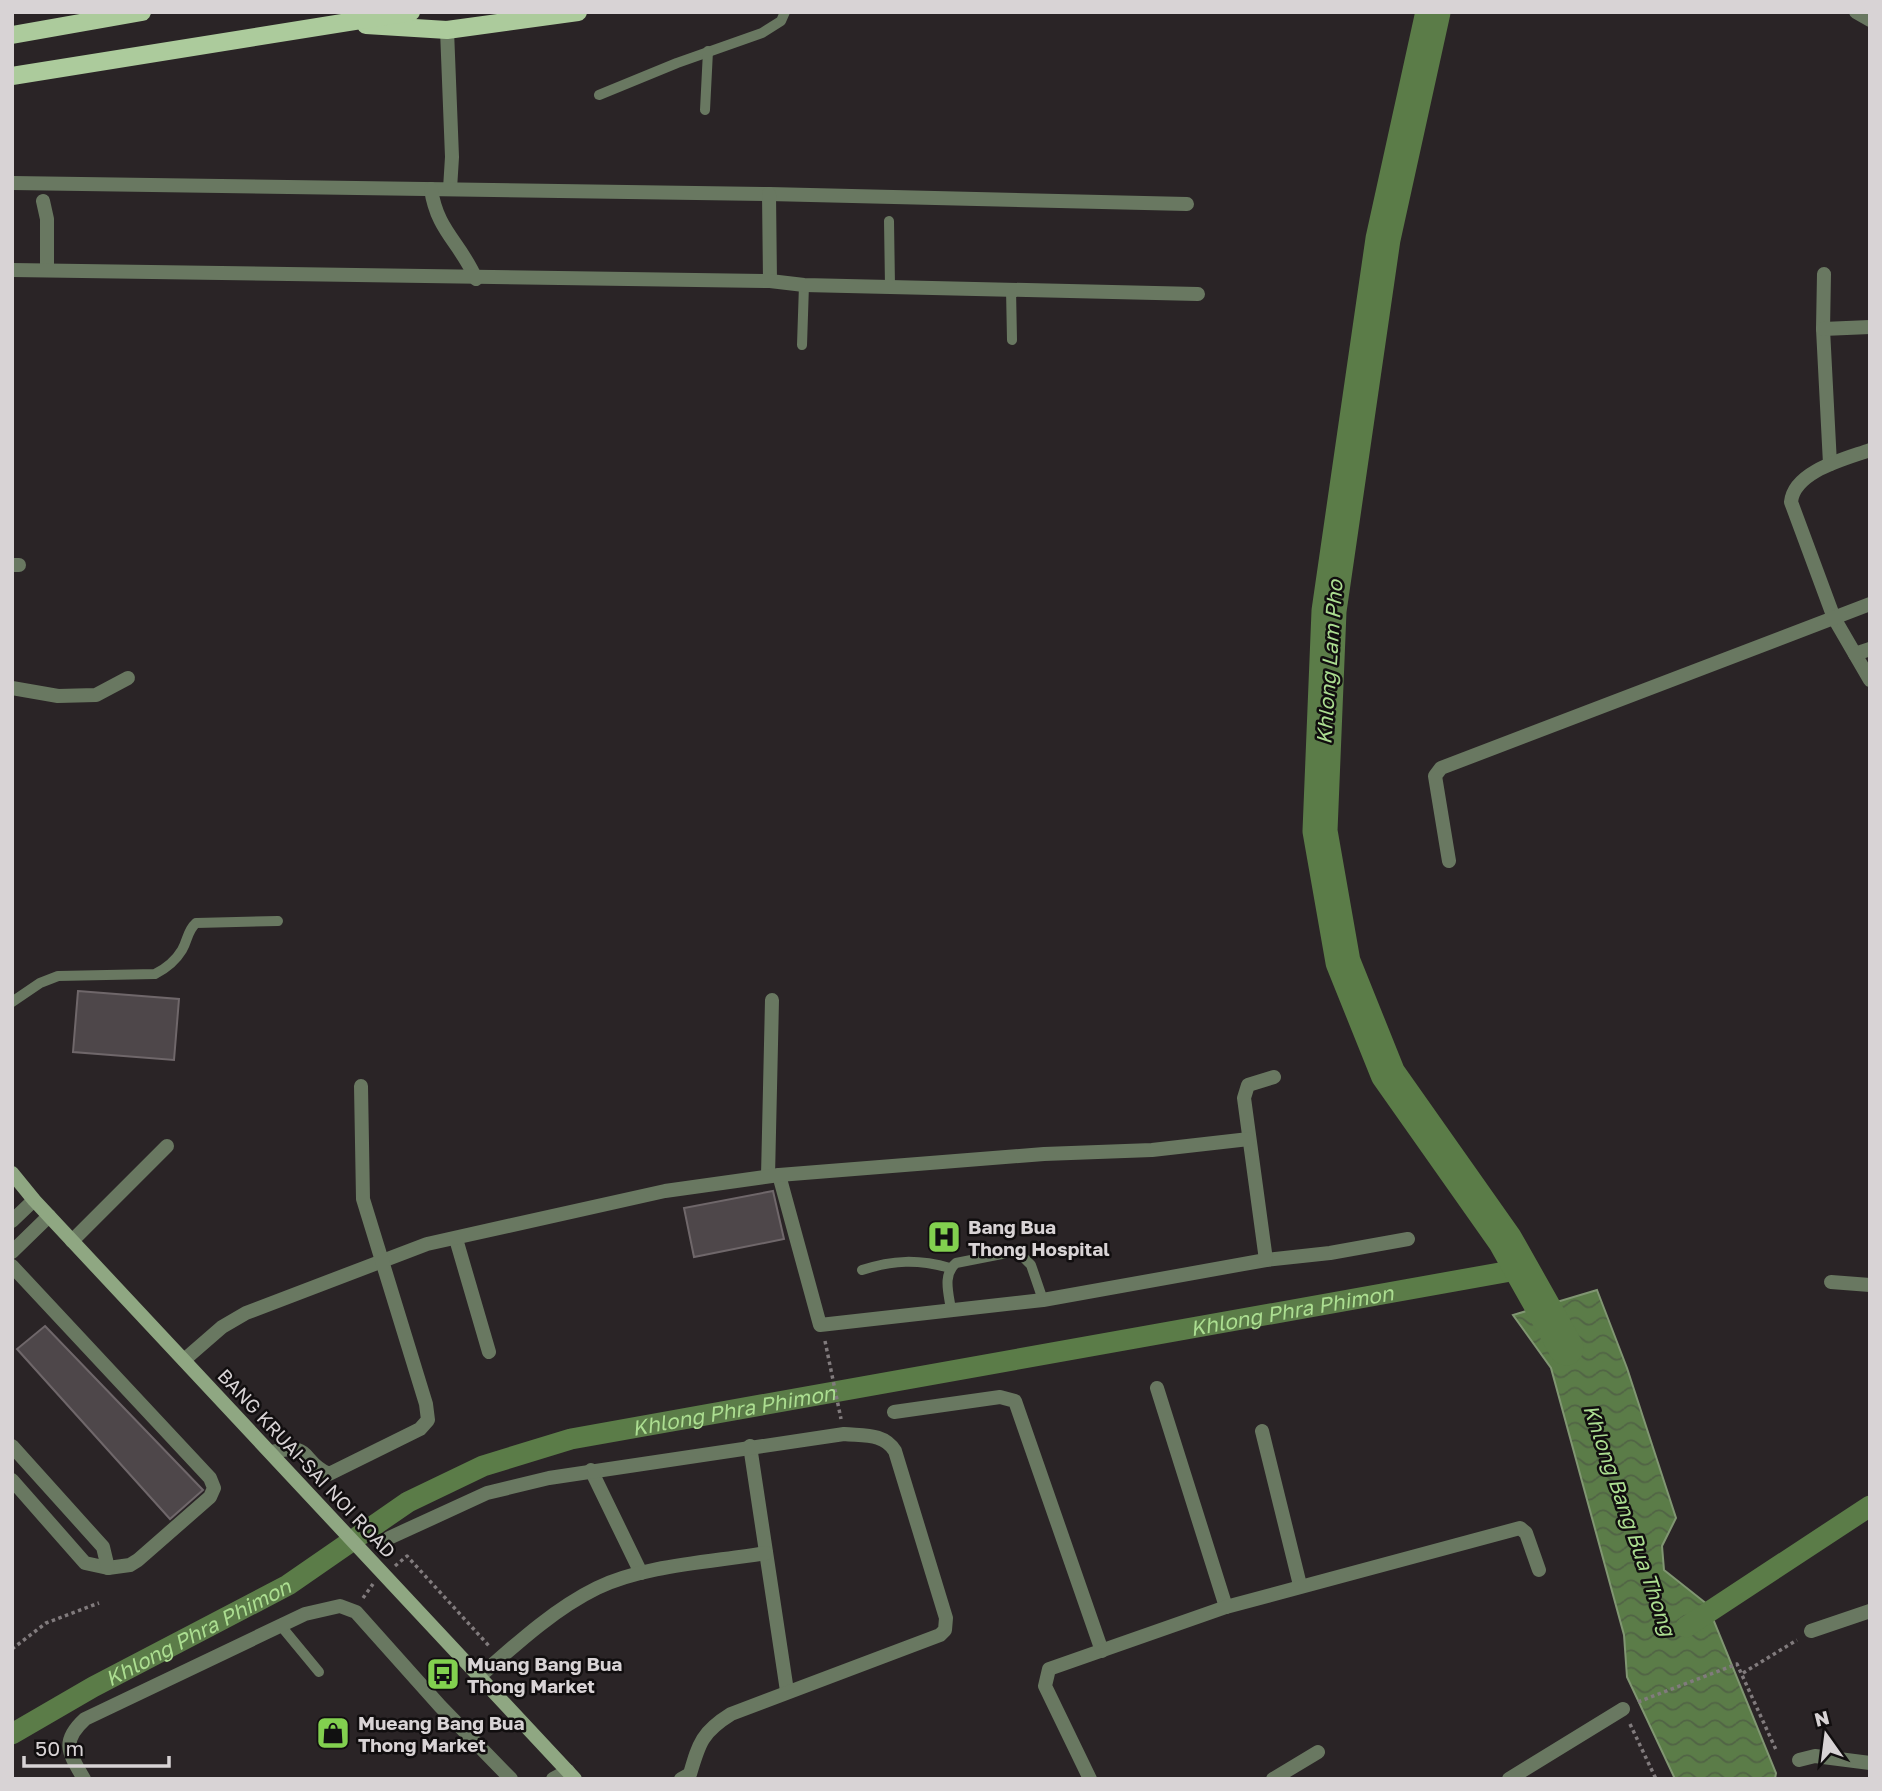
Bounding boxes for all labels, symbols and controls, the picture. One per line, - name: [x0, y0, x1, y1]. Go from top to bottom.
- water label: Khlong Lam Pho: [1310, 578, 1348, 745]
- place label: Bang Bua Thong Hospital: [968, 1215, 1110, 1260]
- hospital icon: Bang Bua Thong Hospital: [925, 1218, 963, 1256]
- water label: Khlong Phra Phimon: [1188, 1279, 1396, 1341]
- street label: BANG KRUAI-SAI NOI ROAD: [213, 1364, 401, 1562]
- water label: Khlong Phra Phimon: [630, 1379, 838, 1441]
- water label: Khlong Bang Bua Thong: [1578, 1401, 1683, 1641]
- water label: Khlong Phra Phimon: [101, 1572, 296, 1691]
- place label: Muang Bang Bua Thong Market: [467, 1652, 622, 1697]
- bus stop icon: Muang Bang Bua Thong Market: [424, 1655, 462, 1693]
- north arrow: [1791, 1700, 1861, 1770]
- text: N: [1812, 1705, 1832, 1731]
- place label: Mueang Bang Bua Thong Market: [358, 1711, 524, 1756]
- shop icon: Mueang Bang Bua Thong Market: [314, 1714, 352, 1752]
- scale bar: [24, 1724, 170, 1768]
- text: 50 m: [35, 1735, 84, 1761]

